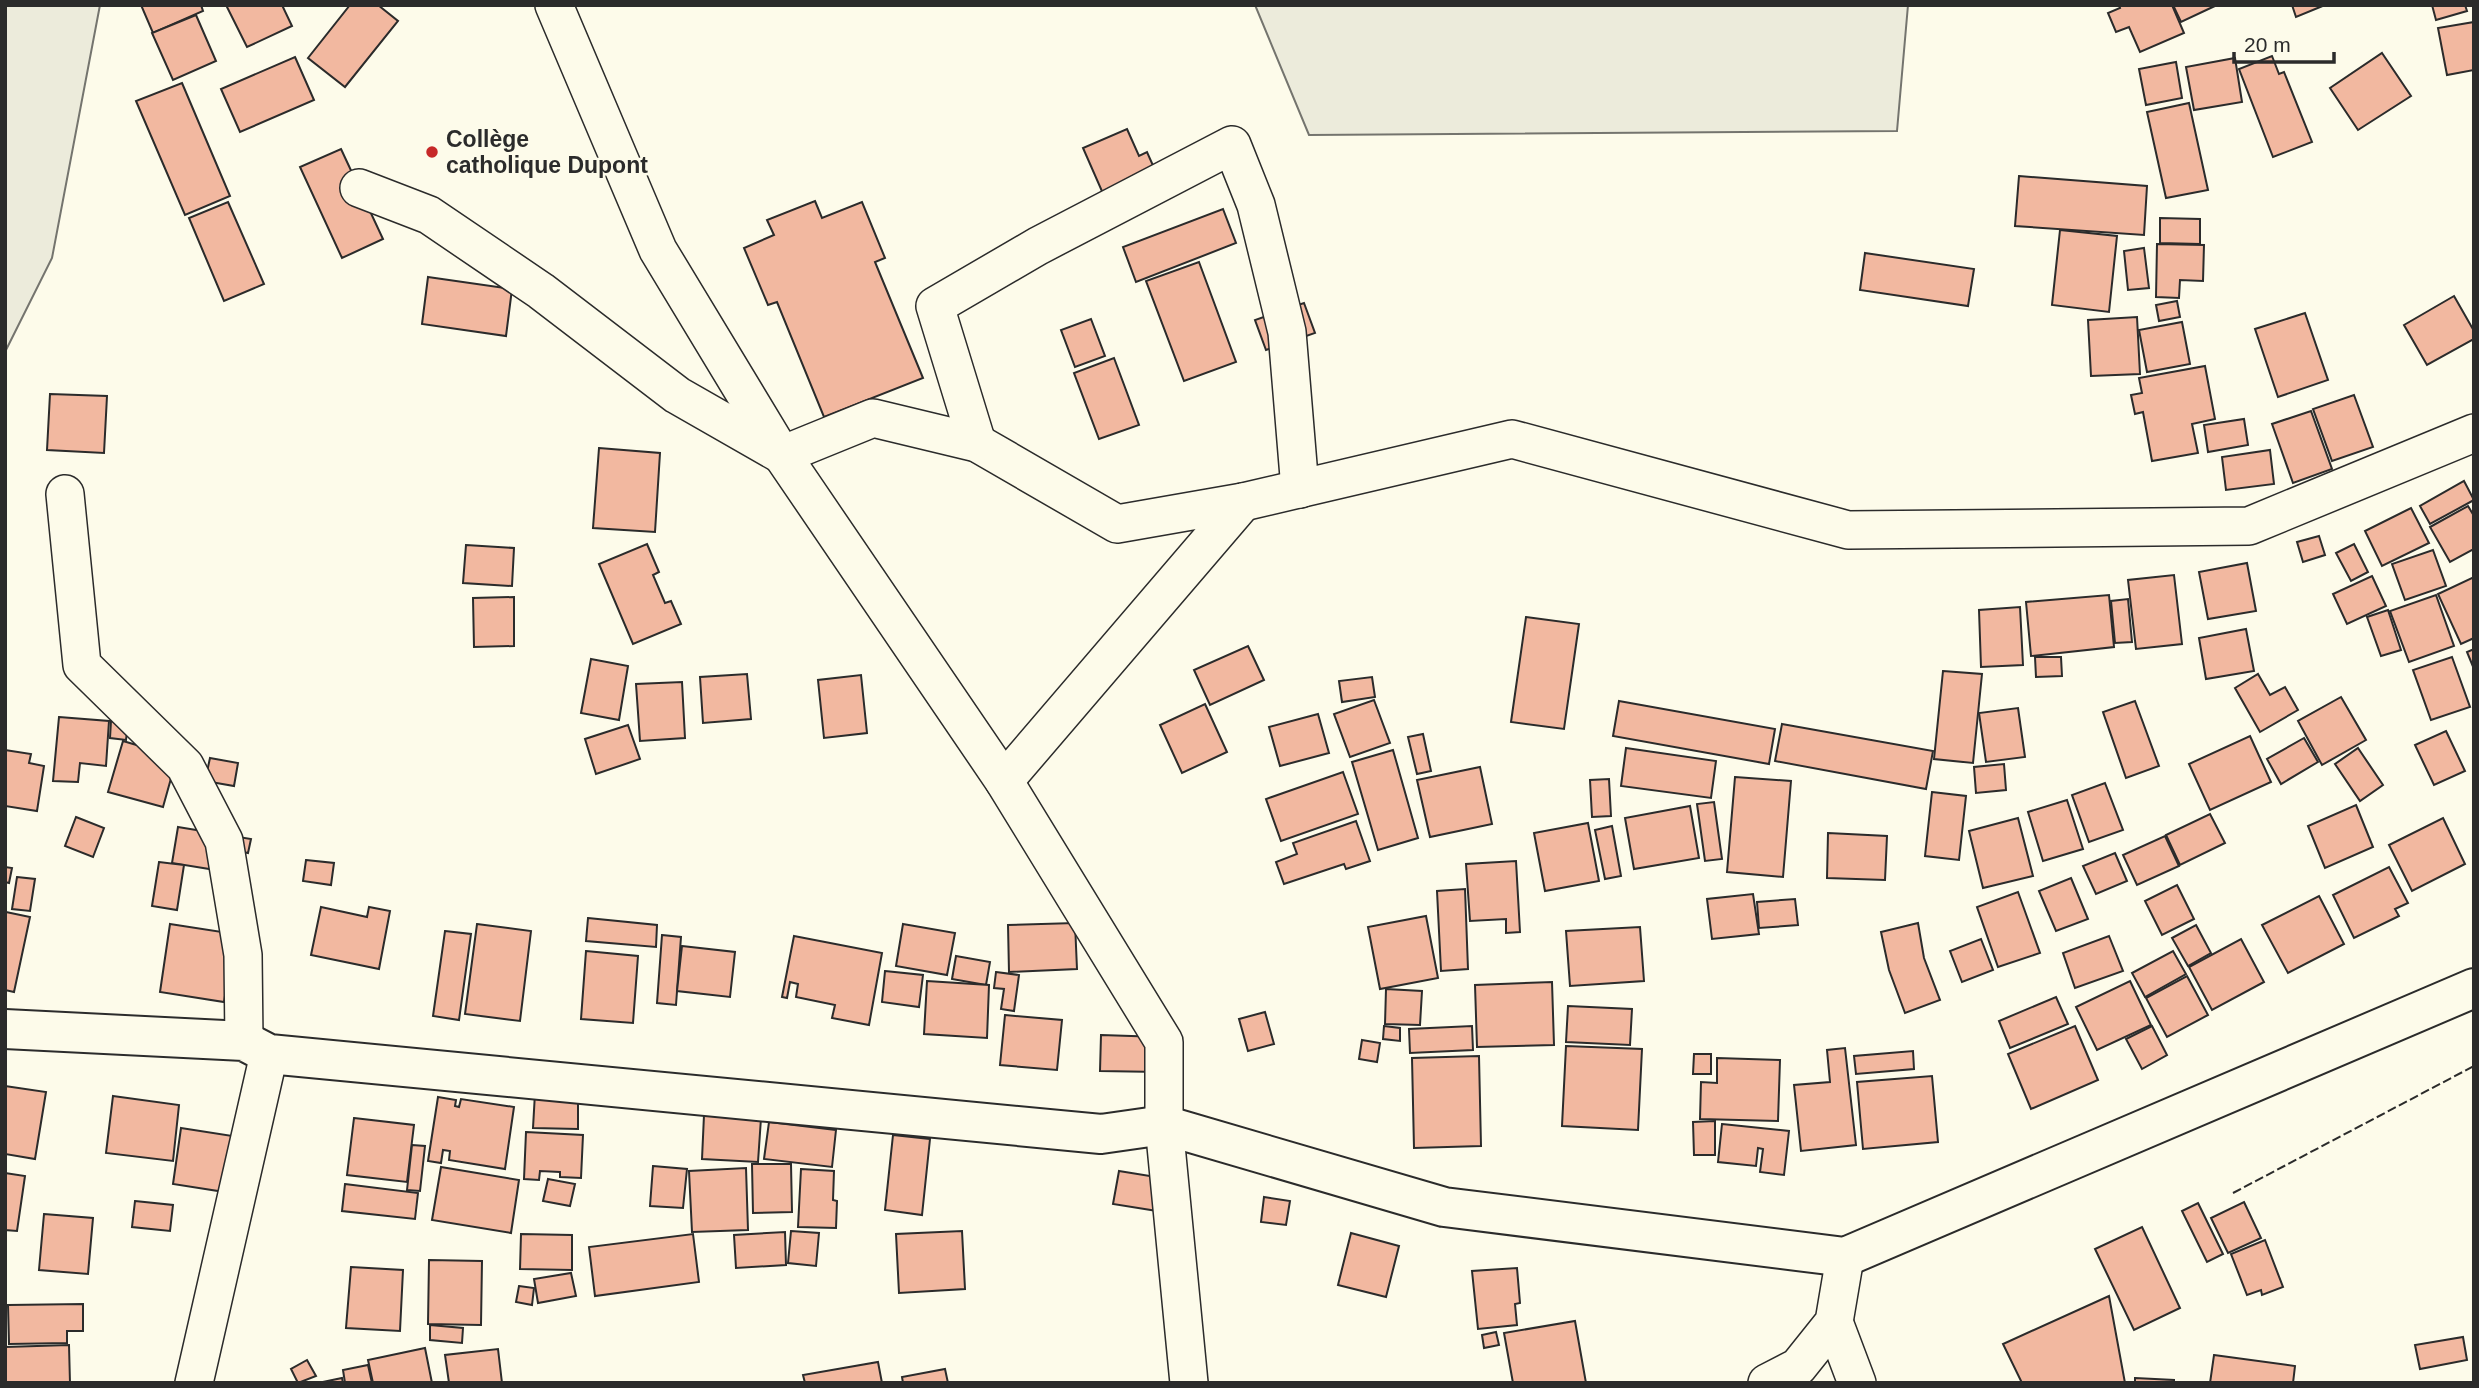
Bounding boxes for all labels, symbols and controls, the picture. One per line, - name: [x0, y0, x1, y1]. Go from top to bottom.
- scale bar: [2234, 21, 2334, 65]
- text: 20 m: [2244, 33, 2291, 56]
- place label: Collège catholique Dupont: [446, 126, 648, 178]
- marker: Collège catholique Dupont: [424, 144, 440, 160]

